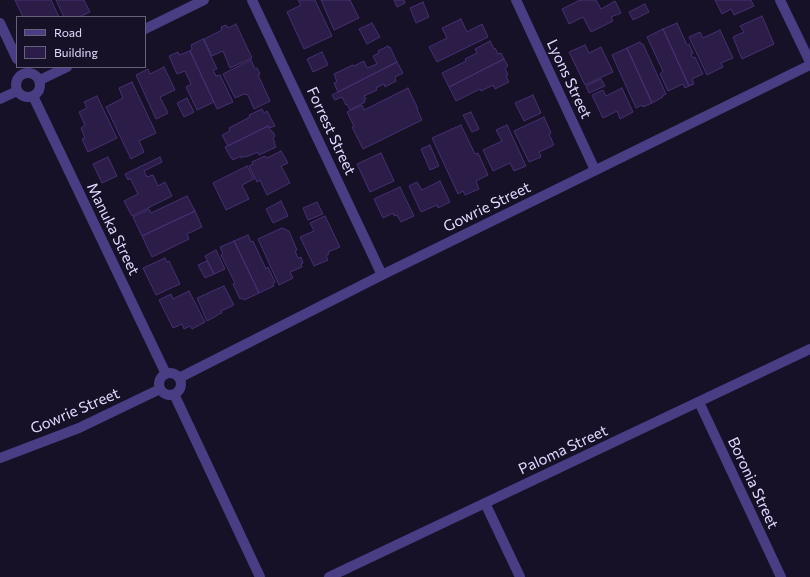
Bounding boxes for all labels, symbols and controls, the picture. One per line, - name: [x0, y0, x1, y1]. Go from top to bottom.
- legend: [16, 16, 146, 68]
- text: Road: [54, 25, 82, 39]
- street label: Lyons Street: [543, 37, 595, 121]
- text: Building: [54, 45, 98, 59]
- street label: Forrest Street: [303, 84, 359, 178]
- street label: Gowrie Street: [440, 178, 534, 236]
- street label: Manuka Street: [83, 180, 143, 278]
- street label: Gowrie Street: [28, 384, 122, 438]
- street label: Paloma Street: [516, 422, 610, 478]
- street label: Boronia Street: [724, 434, 782, 532]

